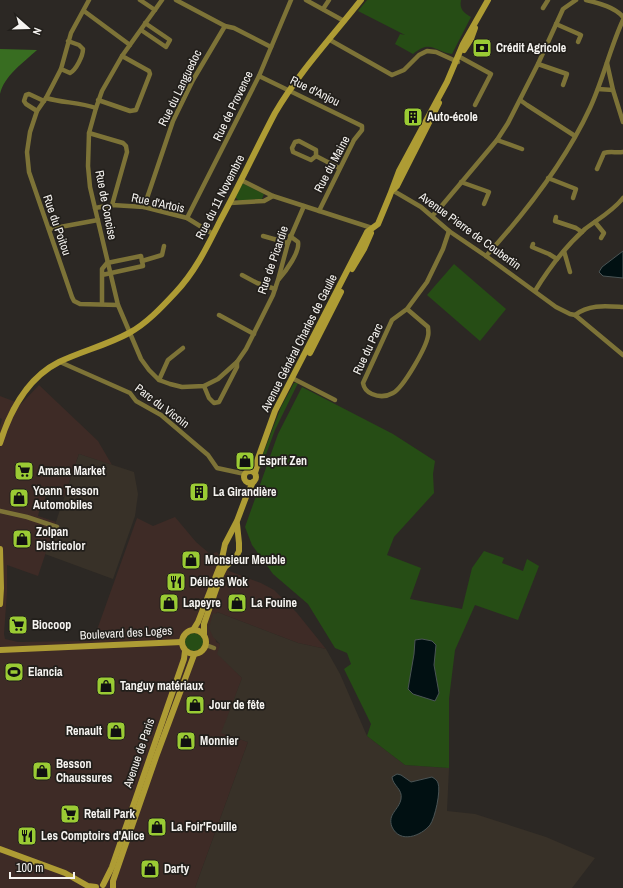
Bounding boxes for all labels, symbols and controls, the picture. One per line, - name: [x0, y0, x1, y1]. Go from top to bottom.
- north arrow: [8, 8, 48, 48]
- text: N: [30, 26, 45, 37]
- bank icon: Crédit Agricole: [471, 37, 493, 59]
- place label: Crédit Agricole: [496, 40, 567, 56]
- street label: Rue du Languedoc: [155, 47, 205, 129]
- street label: Rue de Provence: [209, 68, 257, 144]
- street label: Rue d'Anjou: [288, 72, 342, 110]
- building icon: Auto-école: [402, 106, 424, 128]
- place label: Auto-école: [427, 109, 478, 125]
- street label: Rue du Maine: [310, 133, 354, 195]
- street label: Rue du 11 Novembre: [192, 152, 248, 242]
- street label: Rue de Concise: [91, 169, 121, 241]
- street label: Avenue Pierre de Coubertin: [415, 188, 524, 273]
- street label: Rue d'Artois: [130, 190, 186, 216]
- street label: Rue du Poitou: [39, 193, 75, 257]
- street label: Rue de Picardie: [254, 224, 292, 296]
- street label: Avenue Général Charles de Gaulle: [257, 271, 341, 415]
- street label: Rue du Parc: [349, 321, 387, 377]
- street label: Parc du Vicoin: [131, 380, 193, 432]
- shop icon: Esprit Zen: [234, 450, 256, 472]
- place label: Esprit Zen: [259, 453, 307, 469]
- supermarket icon: Amana Market: [13, 460, 35, 482]
- place label: Amana Market: [38, 463, 106, 479]
- building icon: La Girandière: [188, 481, 210, 503]
- place label: Yoann Tesson Automobiles: [33, 483, 99, 513]
- place label: La Girandière: [213, 484, 277, 500]
- shop icon: Yoann Tesson Automobiles: [8, 487, 30, 509]
- place label: Zolpan Districolor: [36, 524, 85, 554]
- shop icon: Zolpan Districolor: [11, 528, 33, 550]
- shop icon: Monsieur Meuble: [180, 549, 202, 571]
- place label: Monsieur Meuble: [205, 552, 286, 568]
- restaurant icon: Délices Wok: [165, 571, 187, 593]
- place label: Délices Wok: [190, 574, 248, 590]
- shop icon: Lapeyre: [158, 592, 180, 614]
- shop icon: La Fouine: [226, 592, 248, 614]
- place label: Lapeyre: [183, 595, 221, 611]
- place label: La Fouine: [251, 595, 298, 611]
- supermarket icon: Biocoop: [7, 614, 29, 636]
- place label: Biocoop: [32, 617, 71, 633]
- street label: Boulevard des Loges: [79, 623, 173, 643]
- sports icon: Elancia: [3, 661, 25, 683]
- place label: Elancia: [28, 664, 63, 680]
- shop icon: Tanguy matériaux: [95, 675, 117, 697]
- place label: Tanguy matériaux: [120, 678, 204, 694]
- shop icon: Jour de fête: [184, 694, 206, 716]
- place label: Jour de fête: [209, 697, 265, 713]
- street label: Avenue de Paris: [119, 716, 158, 791]
- shop icon: Renault: [105, 720, 127, 742]
- place label: Renault: [66, 723, 103, 739]
- shop icon: Monnier: [175, 730, 197, 752]
- place label: Monnier: [200, 733, 238, 749]
- place label: Besson Chaussures: [56, 756, 113, 786]
- shop icon: Besson Chaussures: [31, 760, 53, 782]
- supermarket icon: Retail Park: [59, 803, 81, 825]
- place label: Retail Park: [84, 806, 135, 822]
- shop icon: La Foir'Fouille: [146, 816, 168, 838]
- place label: La Foir'Fouille: [171, 819, 237, 835]
- restaurant icon: Les Comptoirs d'Alice: [16, 825, 38, 847]
- place label: Les Comptoirs d'Alice: [41, 828, 145, 844]
- scale bar: [10, 854, 74, 880]
- shop icon: Darty: [139, 858, 161, 880]
- text: 100 m: [16, 860, 43, 876]
- place label: Darty: [164, 861, 190, 877]

